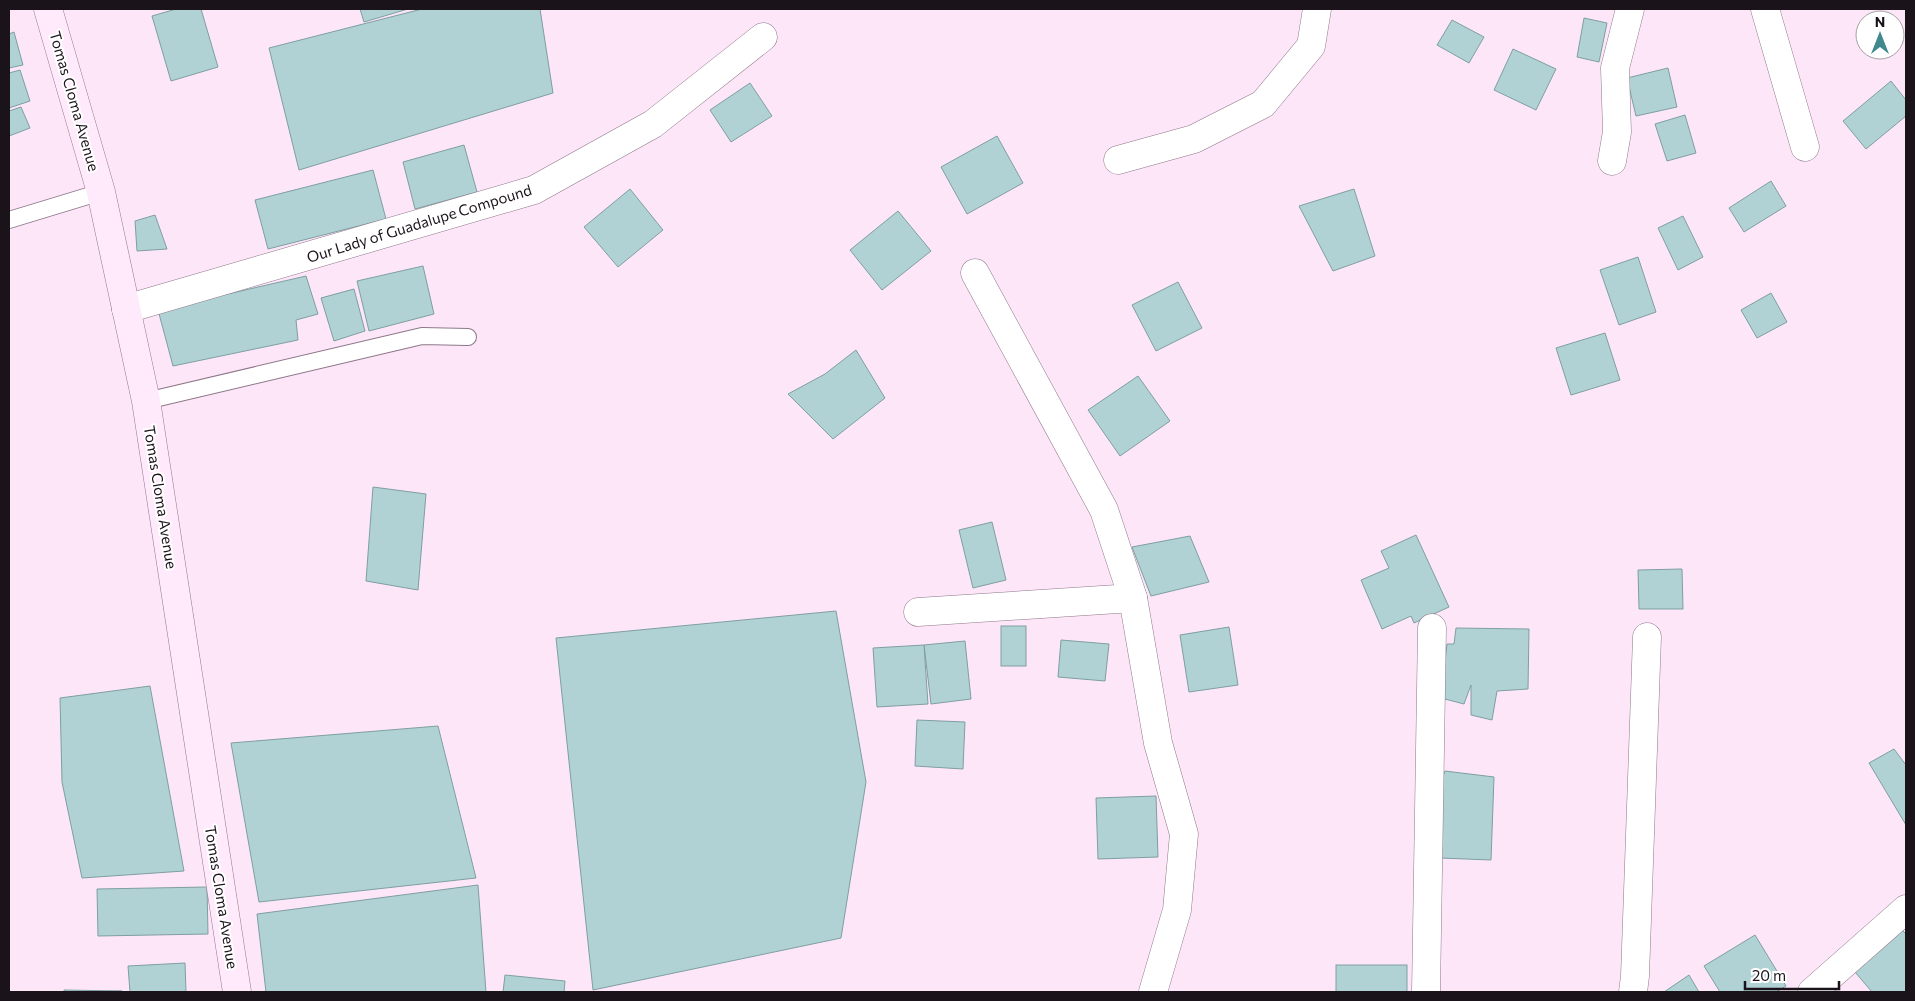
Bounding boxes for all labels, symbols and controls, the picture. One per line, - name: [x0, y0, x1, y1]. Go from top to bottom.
- north arrow: [1855, 10, 1905, 60]
- text: N: [1875, 13, 1885, 30]
- street label: Tomas Cloma Avenue: [46, 29, 104, 173]
- street label: Our Lady of Guadalupe Compound: [304, 180, 534, 266]
- street label: Tomas Cloma Avenue: [141, 424, 181, 570]
- street label: Tomas Cloma Avenue: [202, 824, 242, 970]
- scale bar: [1745, 958, 1839, 990]
- text: 20 m: [1752, 966, 1786, 984]

